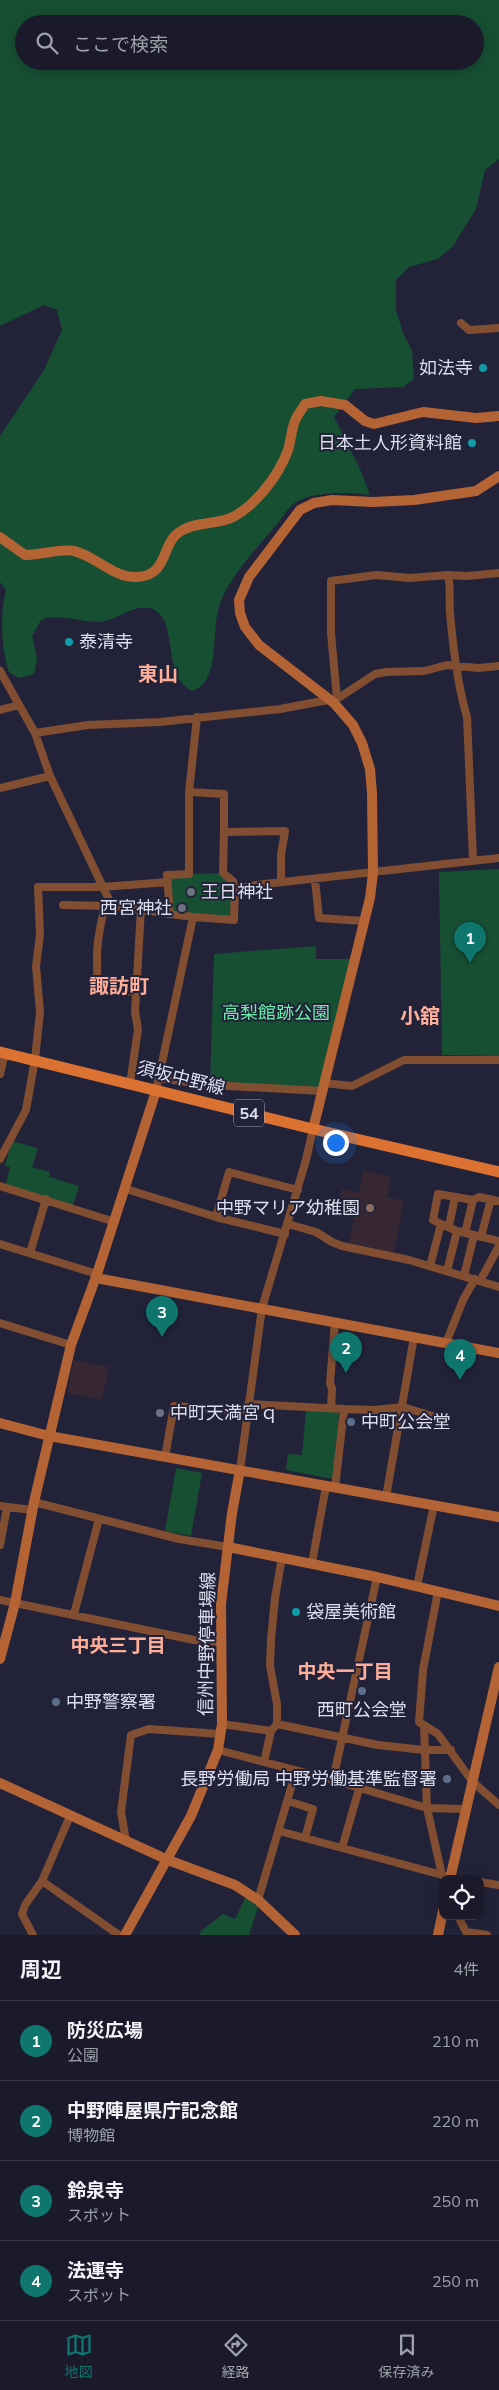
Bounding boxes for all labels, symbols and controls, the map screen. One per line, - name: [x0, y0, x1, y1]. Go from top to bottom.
- search box: [15, 15, 484, 70]
- icon: search: [33, 29, 61, 57]
- text: ここで検索: [73, 32, 168, 56]
- place label: 如法寺: [419, 356, 473, 379]
- marker: 如法寺: [477, 362, 489, 374]
- place label: 日本土人形資料館: [318, 431, 462, 454]
- marker: 日本土人形資料館: [466, 437, 478, 449]
- place label: 泰清寺: [79, 630, 133, 653]
- marker: 泰清寺: [63, 636, 75, 648]
- district label: 東山: [138, 661, 178, 686]
- place label: 王日神社: [201, 880, 273, 903]
- marker: 王日神社: [185, 886, 197, 898]
- place label: 西宮神社: [100, 896, 172, 919]
- marker: 西宮神社: [176, 902, 188, 914]
- pin: 1: [454, 922, 486, 963]
- district label: 諏訪町: [89, 973, 149, 998]
- park label: 高梨館跡公園: [222, 1001, 330, 1024]
- district label: 小舘: [400, 1003, 440, 1028]
- street label: 須坂中野線: [135, 1055, 228, 1100]
- road number: 54: [234, 1100, 264, 1126]
- your location: [323, 1130, 349, 1156]
- place label: 中野マリア幼稚園: [216, 1196, 360, 1219]
- marker: 中野マリア幼稚園: [364, 1202, 376, 1214]
- pin: 3: [146, 1296, 178, 1337]
- pin: 2: [330, 1332, 362, 1373]
- pin: 4: [444, 1339, 476, 1380]
- place label: 中町天満宮ｑ: [170, 1401, 278, 1424]
- marker: 中町天満宮ｑ: [154, 1407, 166, 1419]
- place label: 中町公会堂: [361, 1410, 451, 1433]
- marker: 中町公会堂: [345, 1416, 357, 1428]
- street label: 信州中野停車場線: [194, 1572, 219, 1716]
- place label: 袋屋美術館: [306, 1600, 396, 1623]
- marker: 袋屋美術館: [290, 1606, 302, 1618]
- district label: 中央三丁目: [70, 1633, 166, 1657]
- district label: 中央一丁目: [297, 1659, 393, 1683]
- marker: 西町公会堂: [356, 1685, 368, 1697]
- place label: 中野警察署: [66, 1690, 156, 1713]
- marker: 中野警察署: [50, 1696, 62, 1708]
- place label: 西町公会堂: [317, 1698, 407, 1721]
- place label: 長野労働局 中野労働基準監督署: [180, 1767, 437, 1790]
- marker: 長野労働局 中野労働基準監督署: [441, 1773, 453, 1785]
- map controls: [439, 1875, 484, 1920]
- button: locate: [439, 1875, 484, 1920]
- text: 周辺: [20, 1956, 62, 1982]
- text: 4件: [453, 1959, 479, 1979]
- text: 防災広場: [67, 2018, 143, 2042]
- text: 1: [31, 2031, 41, 2051]
- text: 210 m: [432, 2031, 479, 2051]
- text: 公園: [67, 2045, 99, 2065]
- text: 中野陣屋県庁記念館: [67, 2098, 238, 2122]
- text: 2: [31, 2111, 41, 2131]
- text: 220 m: [432, 2111, 479, 2131]
- text: 博物館: [67, 2125, 115, 2145]
- text: 鈴泉寺: [67, 2178, 124, 2202]
- text: 3: [31, 2191, 41, 2211]
- text: 250 m: [432, 2191, 479, 2211]
- text: スポット: [67, 2205, 131, 2225]
- text: 法運寺: [67, 2258, 124, 2282]
- text: 4: [31, 2271, 41, 2291]
- text: 250 m: [432, 2271, 479, 2291]
- text: スポット: [67, 2285, 131, 2305]
- tab: 地図: [65, 2331, 93, 2381]
- tab: 経路: [222, 2331, 250, 2381]
- tab: 保存済み: [379, 2331, 435, 2381]

